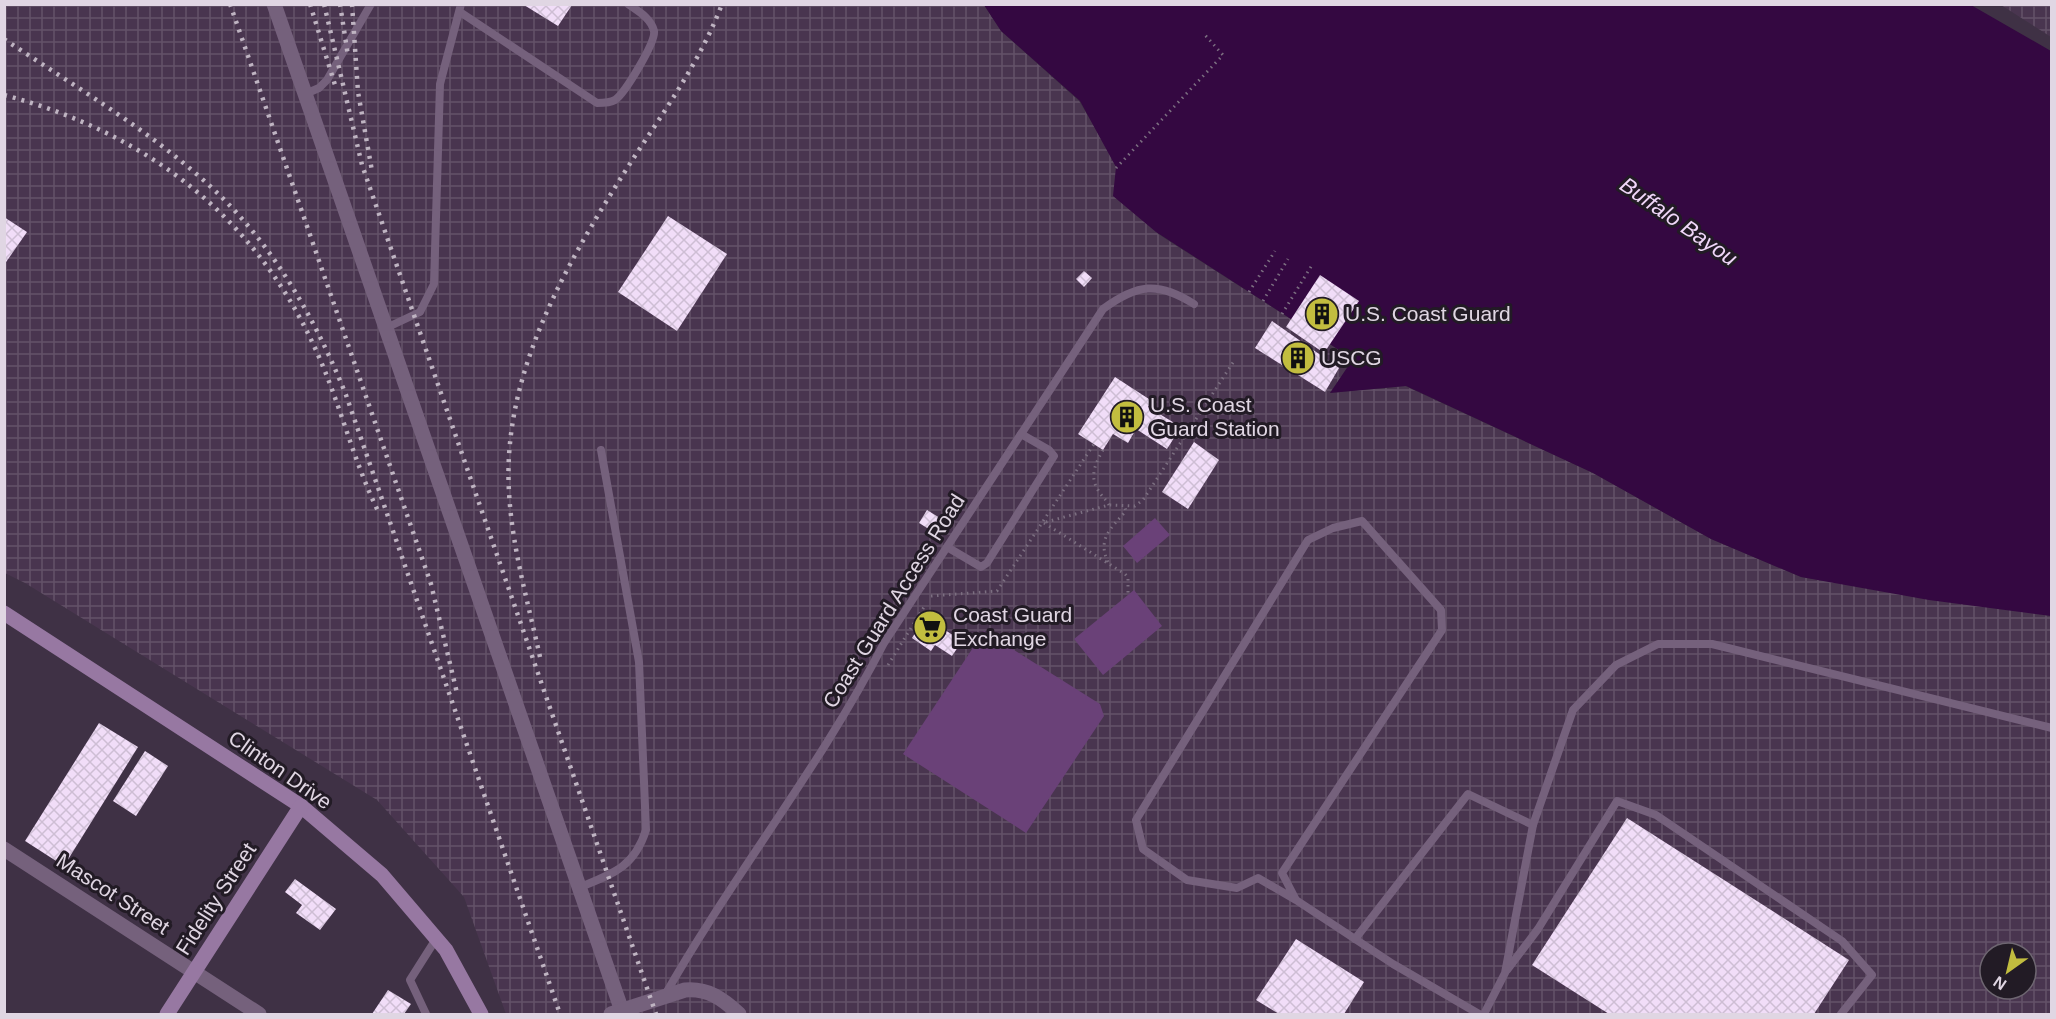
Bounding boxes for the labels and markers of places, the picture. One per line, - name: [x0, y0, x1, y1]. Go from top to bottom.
- building icon: U.S. Coast Guard: [1304, 296, 1340, 332]
- place label: U.S. Coast Guard: [1345, 302, 1511, 325]
- building icon: USCG: [1280, 340, 1316, 376]
- place label: USCG: [1321, 346, 1382, 369]
- place label: U.S. Coast Guard Station: [1150, 393, 1280, 440]
- building icon: U.S. Coast Guard Station: [1109, 399, 1145, 435]
- place label: Coast Guard Exchange: [953, 603, 1072, 650]
- supermarket icon: Coast Guard Exchange: [912, 609, 948, 645]

